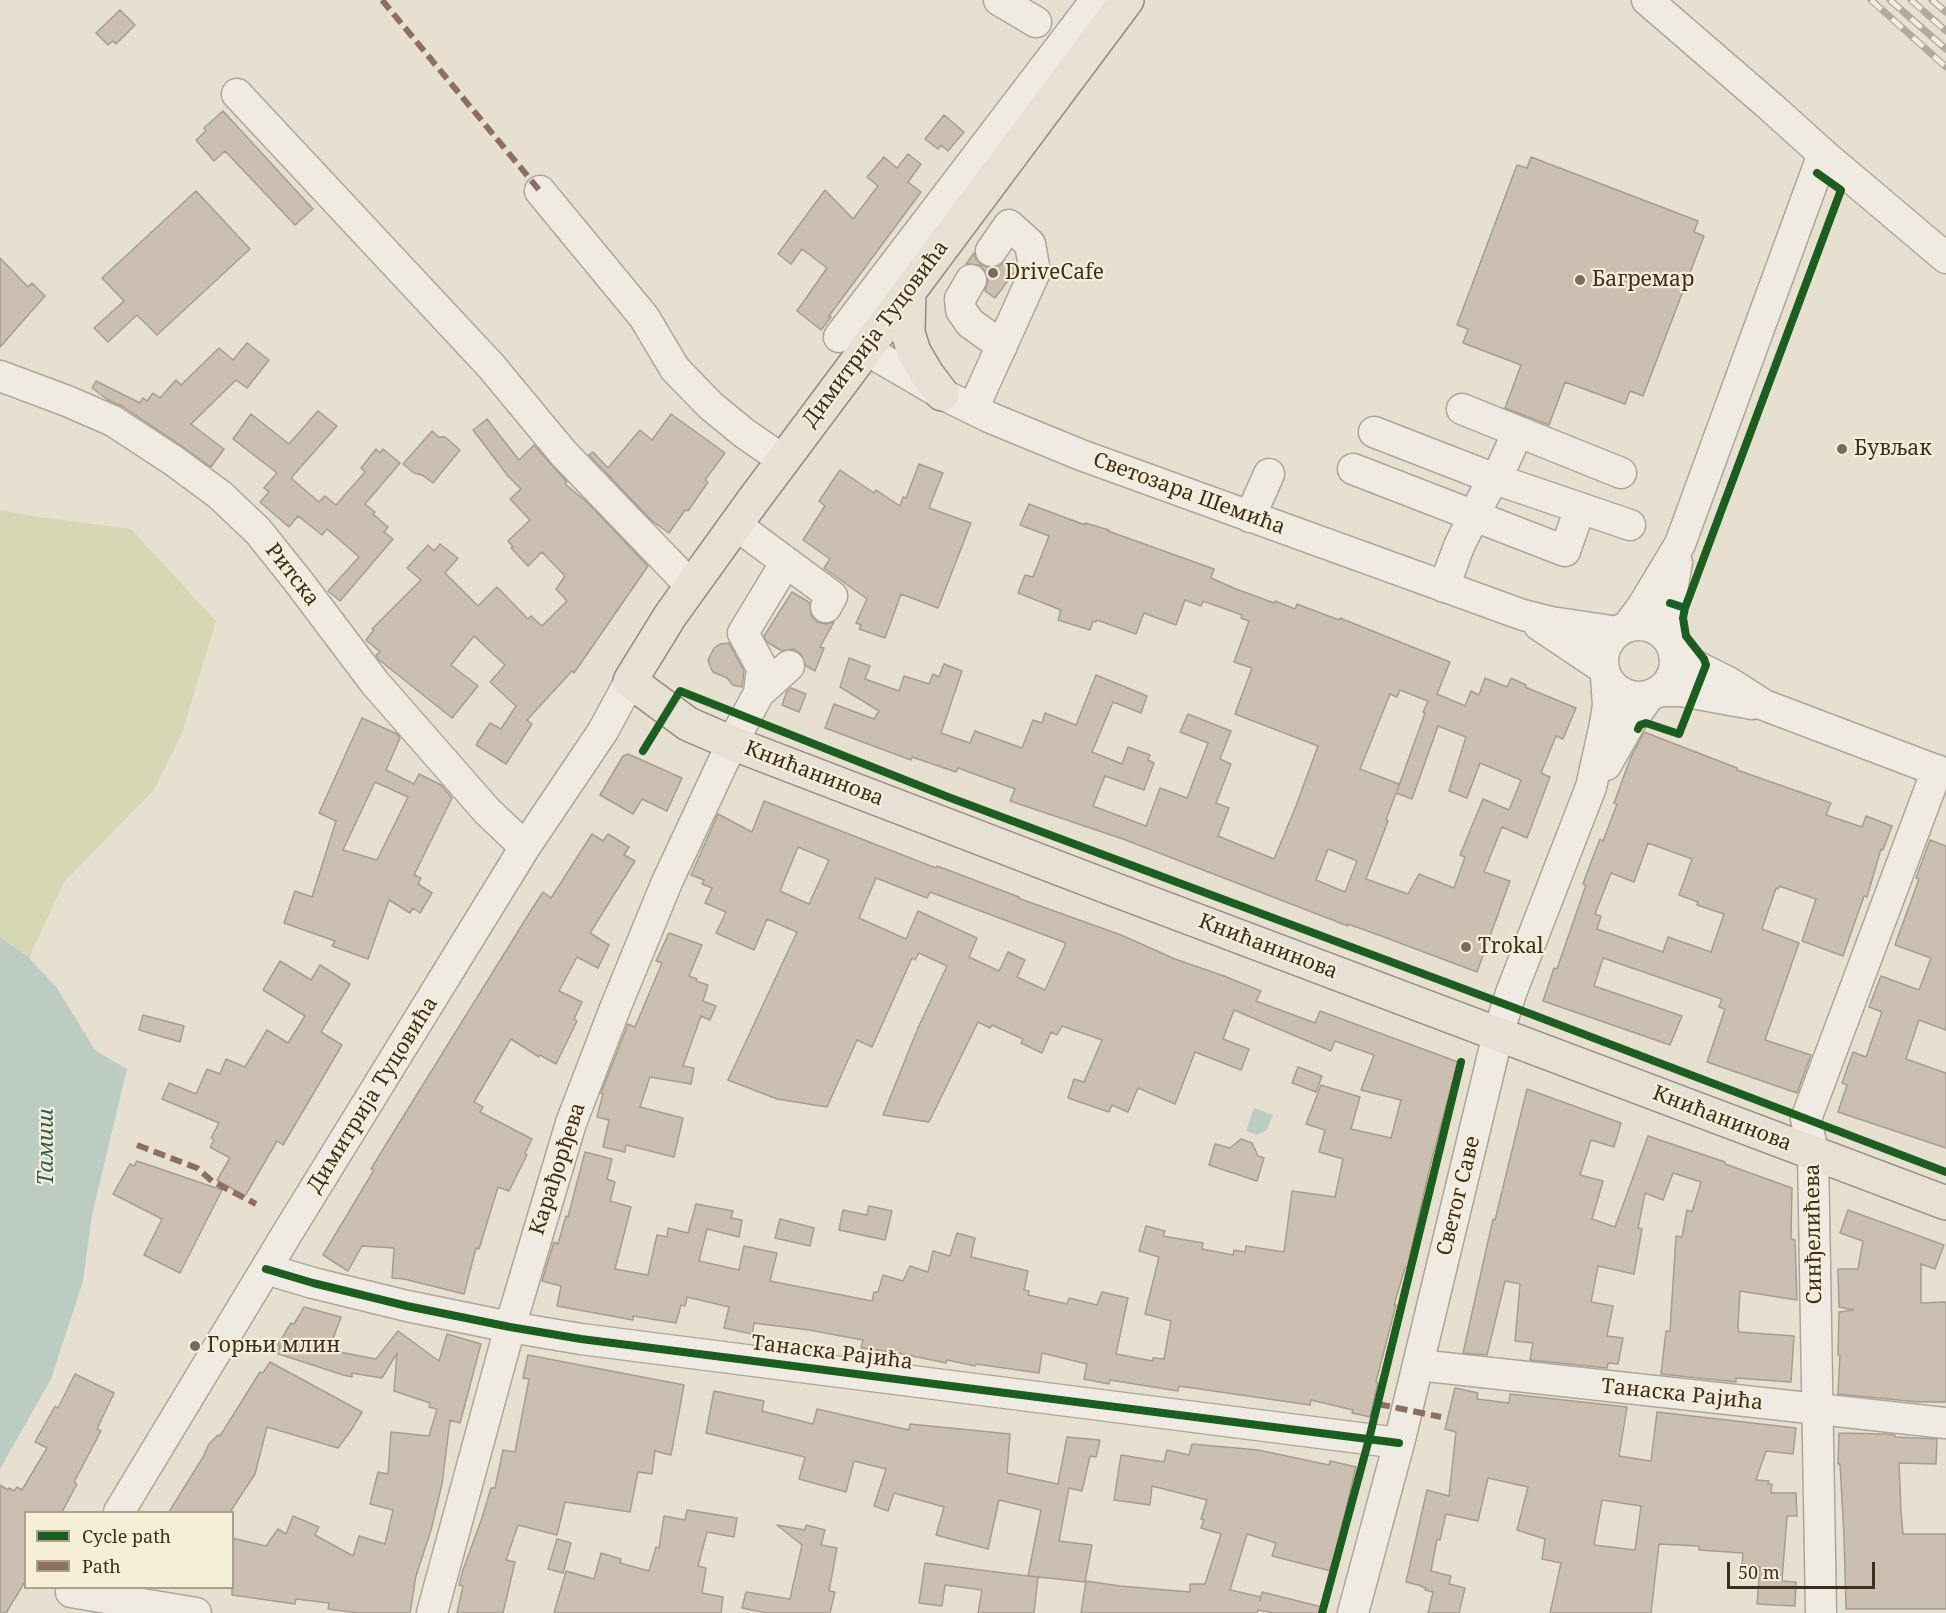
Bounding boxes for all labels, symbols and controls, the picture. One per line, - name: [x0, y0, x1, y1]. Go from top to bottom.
- street label: Димитрија Туцовића: [798, 236, 954, 432]
- place label: DriveCafe: [1005, 260, 1104, 286]
- marker: DriveCafe: [986, 266, 1000, 280]
- place label: Багремар: [1592, 267, 1694, 293]
- marker: Багремар: [1573, 273, 1587, 287]
- place label: Бувљак: [1854, 436, 1932, 462]
- marker: Бувљак: [1835, 442, 1849, 456]
- street label: Светозара Шемића: [1089, 447, 1289, 541]
- street label: Ритска: [260, 539, 324, 611]
- street label: Книћанинова: [741, 736, 887, 812]
- street label: Книћанинова: [1195, 909, 1341, 985]
- place label: Trokal: [1478, 934, 1543, 960]
- marker: Trokal: [1459, 940, 1473, 954]
- street label: Димитрија Туцовића: [302, 992, 444, 1198]
- street label: Книћанинова: [1649, 1081, 1795, 1157]
- street label: Карађорђева: [525, 1100, 591, 1238]
- water label: Тамиш: [34, 1109, 60, 1185]
- street label: Светог Саве: [1432, 1134, 1486, 1258]
- street label: Синђелићева: [1800, 1163, 1828, 1305]
- street label: Танаска Рајића: [750, 1331, 914, 1375]
- place label: Горњи млин: [207, 1333, 340, 1359]
- marker: Горњи млин: [188, 1339, 202, 1353]
- street label: Танаска Рајића: [1600, 1374, 1764, 1416]
- legend: [24, 1511, 234, 1589]
- text: Cycle path: [82, 1524, 171, 1548]
- scale bar: [1730, 1550, 1878, 1588]
- text: Path: [82, 1554, 121, 1578]
- text: 50 m: [1738, 1560, 1780, 1584]

